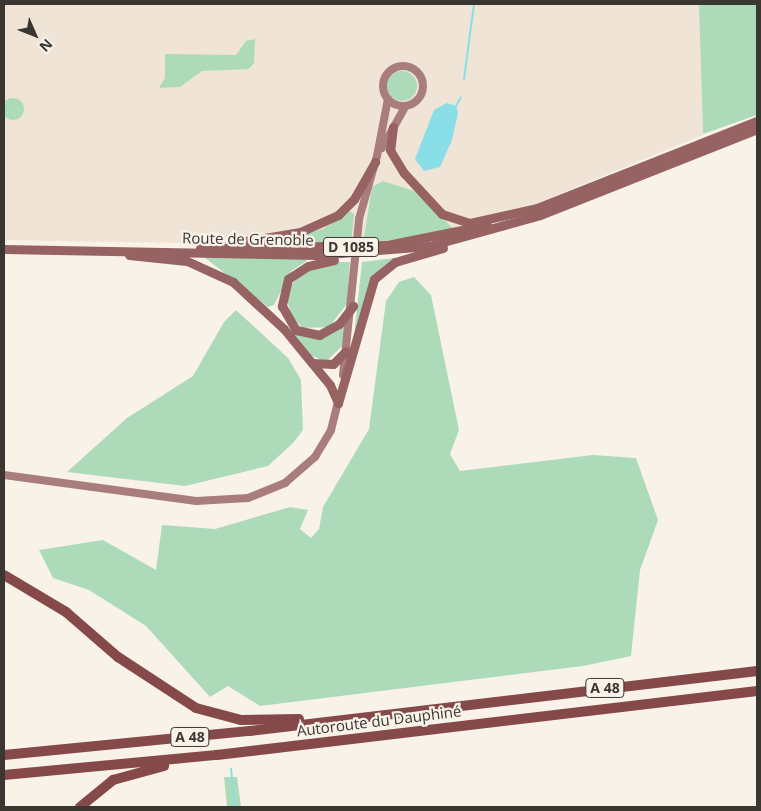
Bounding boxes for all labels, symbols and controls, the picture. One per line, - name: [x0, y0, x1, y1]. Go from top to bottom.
- north arrow: [10, 10, 60, 60]
- text: N: [35, 35, 57, 56]
- street label: Route de Grenoble: [182, 229, 314, 249]
- road number: D 1085: [322, 236, 380, 258]
- road number: A 48: [585, 676, 625, 700]
- street label: Autoroute du Dauphiné: [296, 702, 462, 740]
- road number: A 48: [170, 726, 210, 749]

